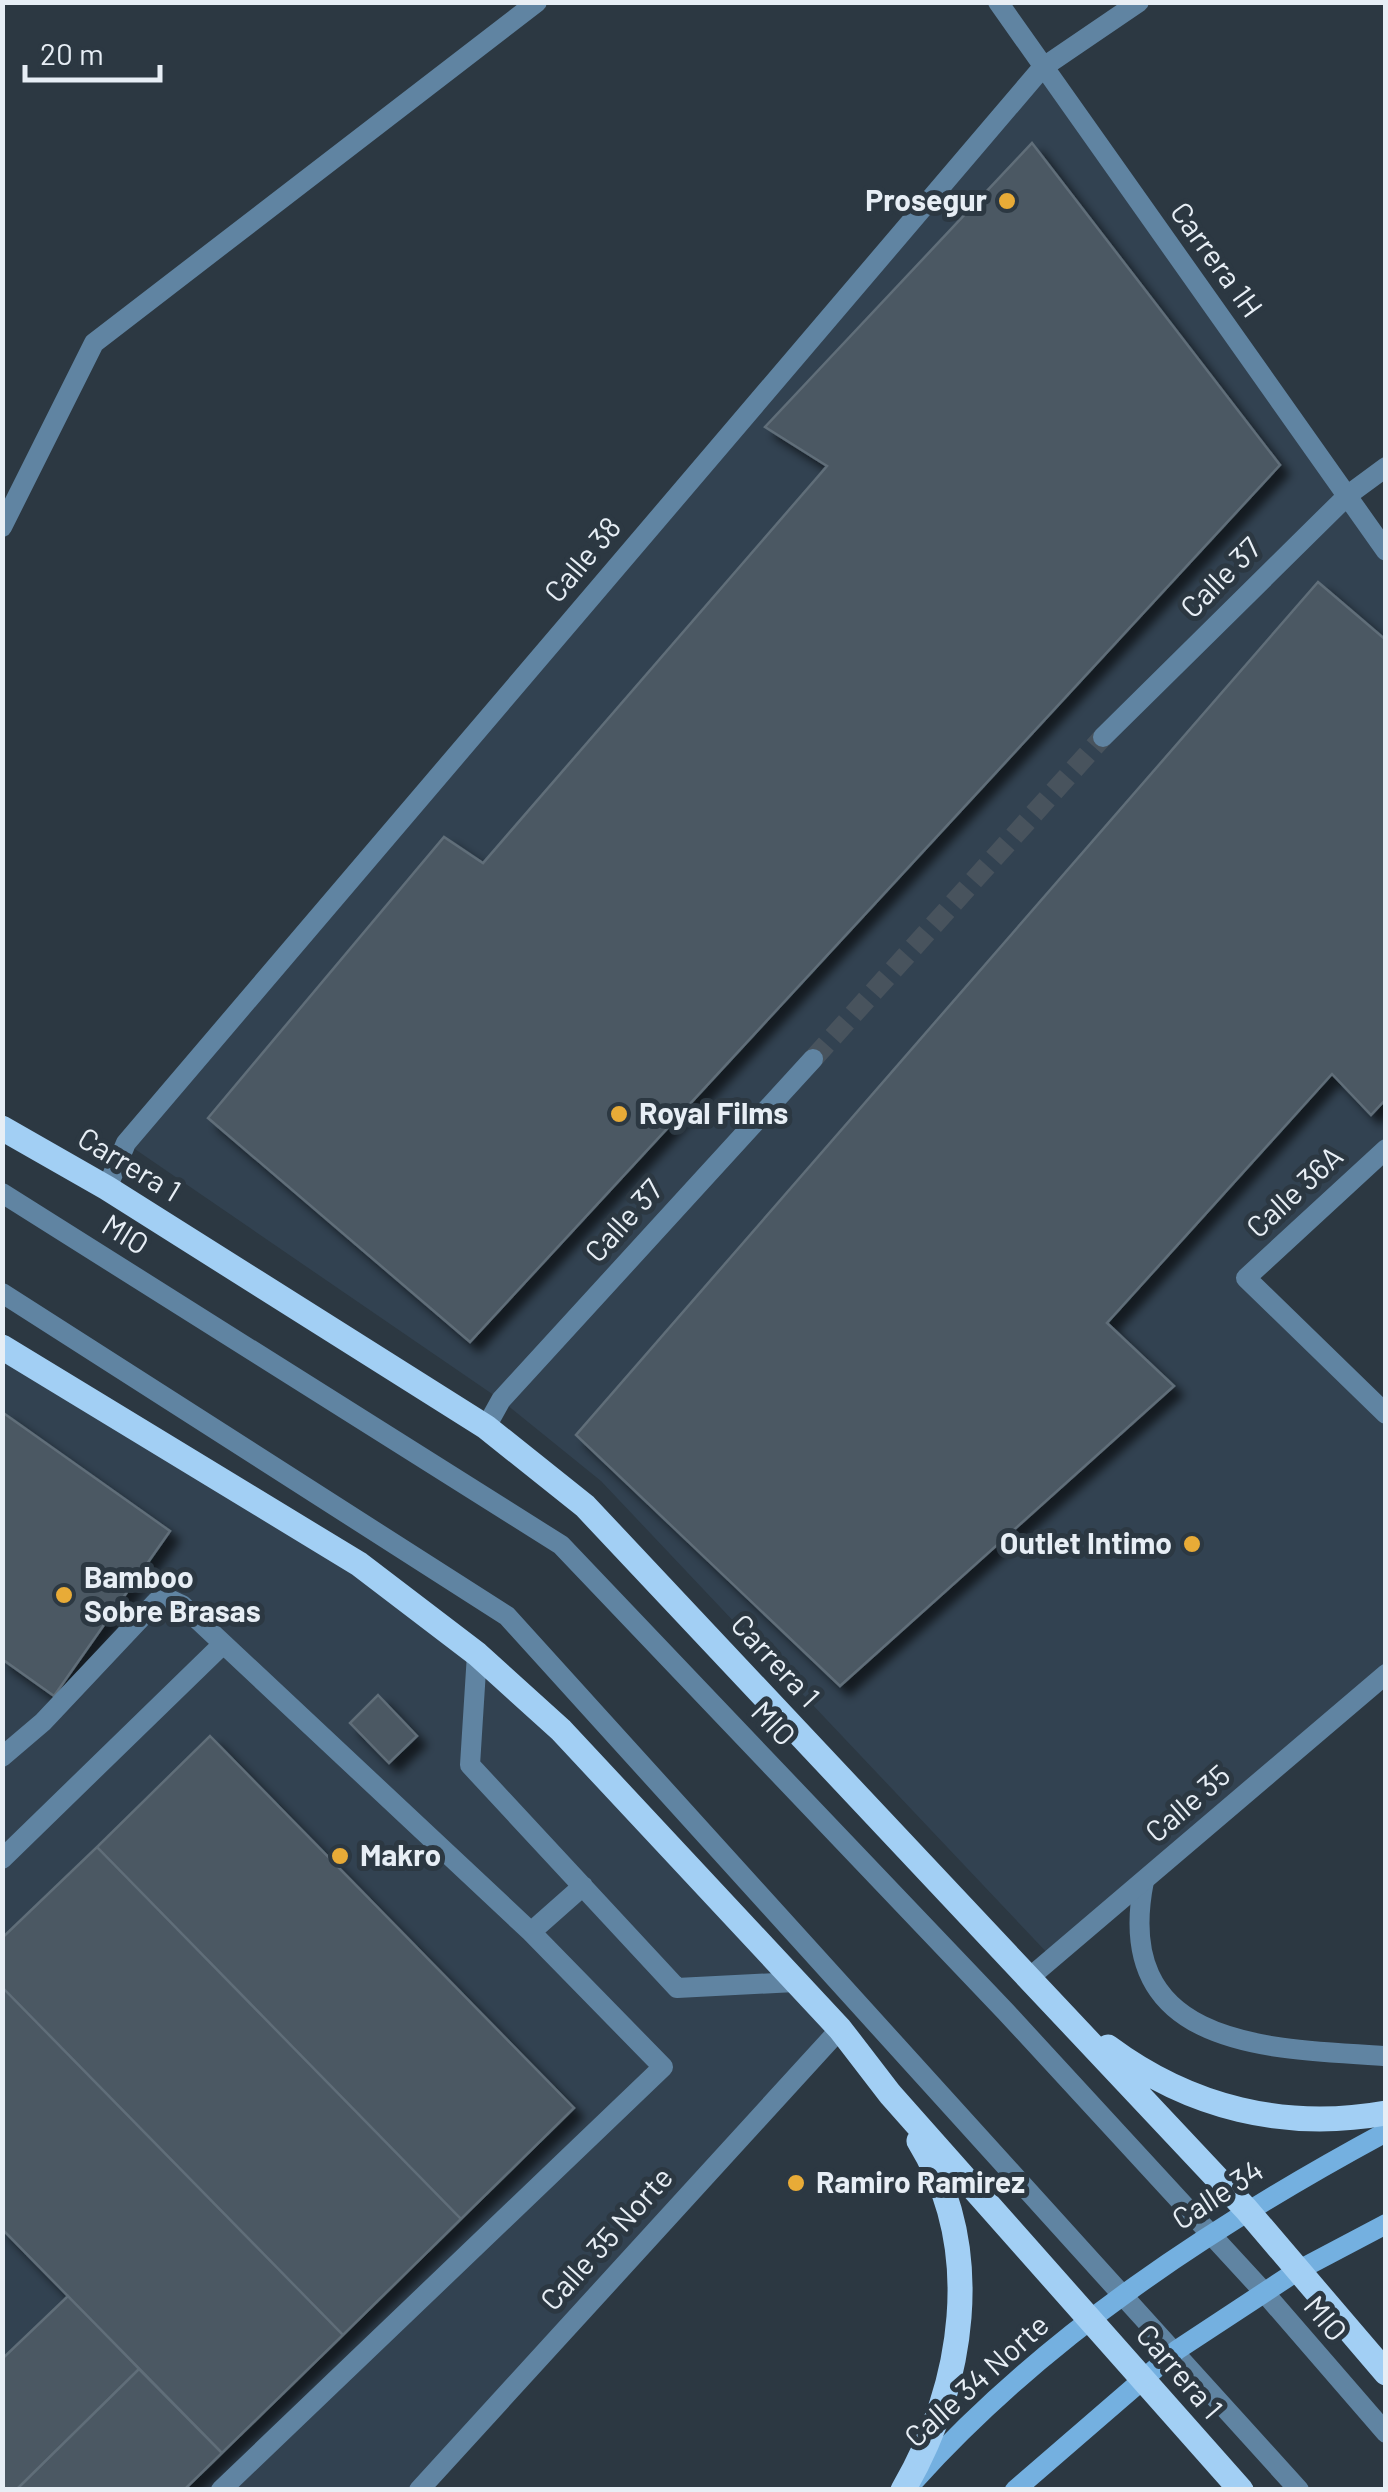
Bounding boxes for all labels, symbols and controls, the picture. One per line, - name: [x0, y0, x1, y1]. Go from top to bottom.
- scale bar: [25, 20, 160, 82]
- text: 20 m: [40, 35, 104, 71]
- place label: Prosegur: [865, 181, 988, 217]
- marker: Prosegur: [996, 190, 1018, 212]
- street label: Carrera 1H: [1164, 194, 1271, 323]
- street label: Calle 38: [535, 509, 627, 609]
- street label: Calle 37: [1172, 529, 1267, 624]
- place label: Royal Films: [639, 1094, 788, 1130]
- marker: Royal Films: [608, 1103, 630, 1125]
- street label: Carrera 1: [72, 1119, 188, 1208]
- street label: Calle 36A: [1238, 1137, 1349, 1244]
- street label: Calle 37: [576, 1171, 669, 1268]
- street label: MIO: [96, 1205, 156, 1261]
- place label: Outlet Intimo: [1000, 1524, 1172, 1560]
- marker: Outlet Intimo: [1181, 1533, 1203, 1555]
- place label: Bamboo Sobre Brasas: [84, 1558, 261, 1628]
- marker: Bamboo Sobre Brasas: [53, 1584, 75, 1606]
- street label: Carrera 1: [725, 1606, 828, 1713]
- street label: MIO: [745, 1693, 804, 1752]
- street label: Calle 35: [1137, 1756, 1236, 1849]
- place label: Makro: [360, 1836, 441, 1872]
- marker: Makro: [329, 1845, 351, 1867]
- street label: Calle 34: [1165, 2151, 1269, 2236]
- street label: Calle 35 Norte: [532, 2159, 679, 2317]
- place label: Ramiro Ramirez: [816, 2163, 1025, 2199]
- marker: Ramiro Ramirez: [785, 2172, 807, 2194]
- street label: MIO: [1297, 2288, 1356, 2348]
- street label: Calle 34 Norte: [896, 2305, 1055, 2454]
- street label: Carrera 1: [1130, 2316, 1231, 2425]

